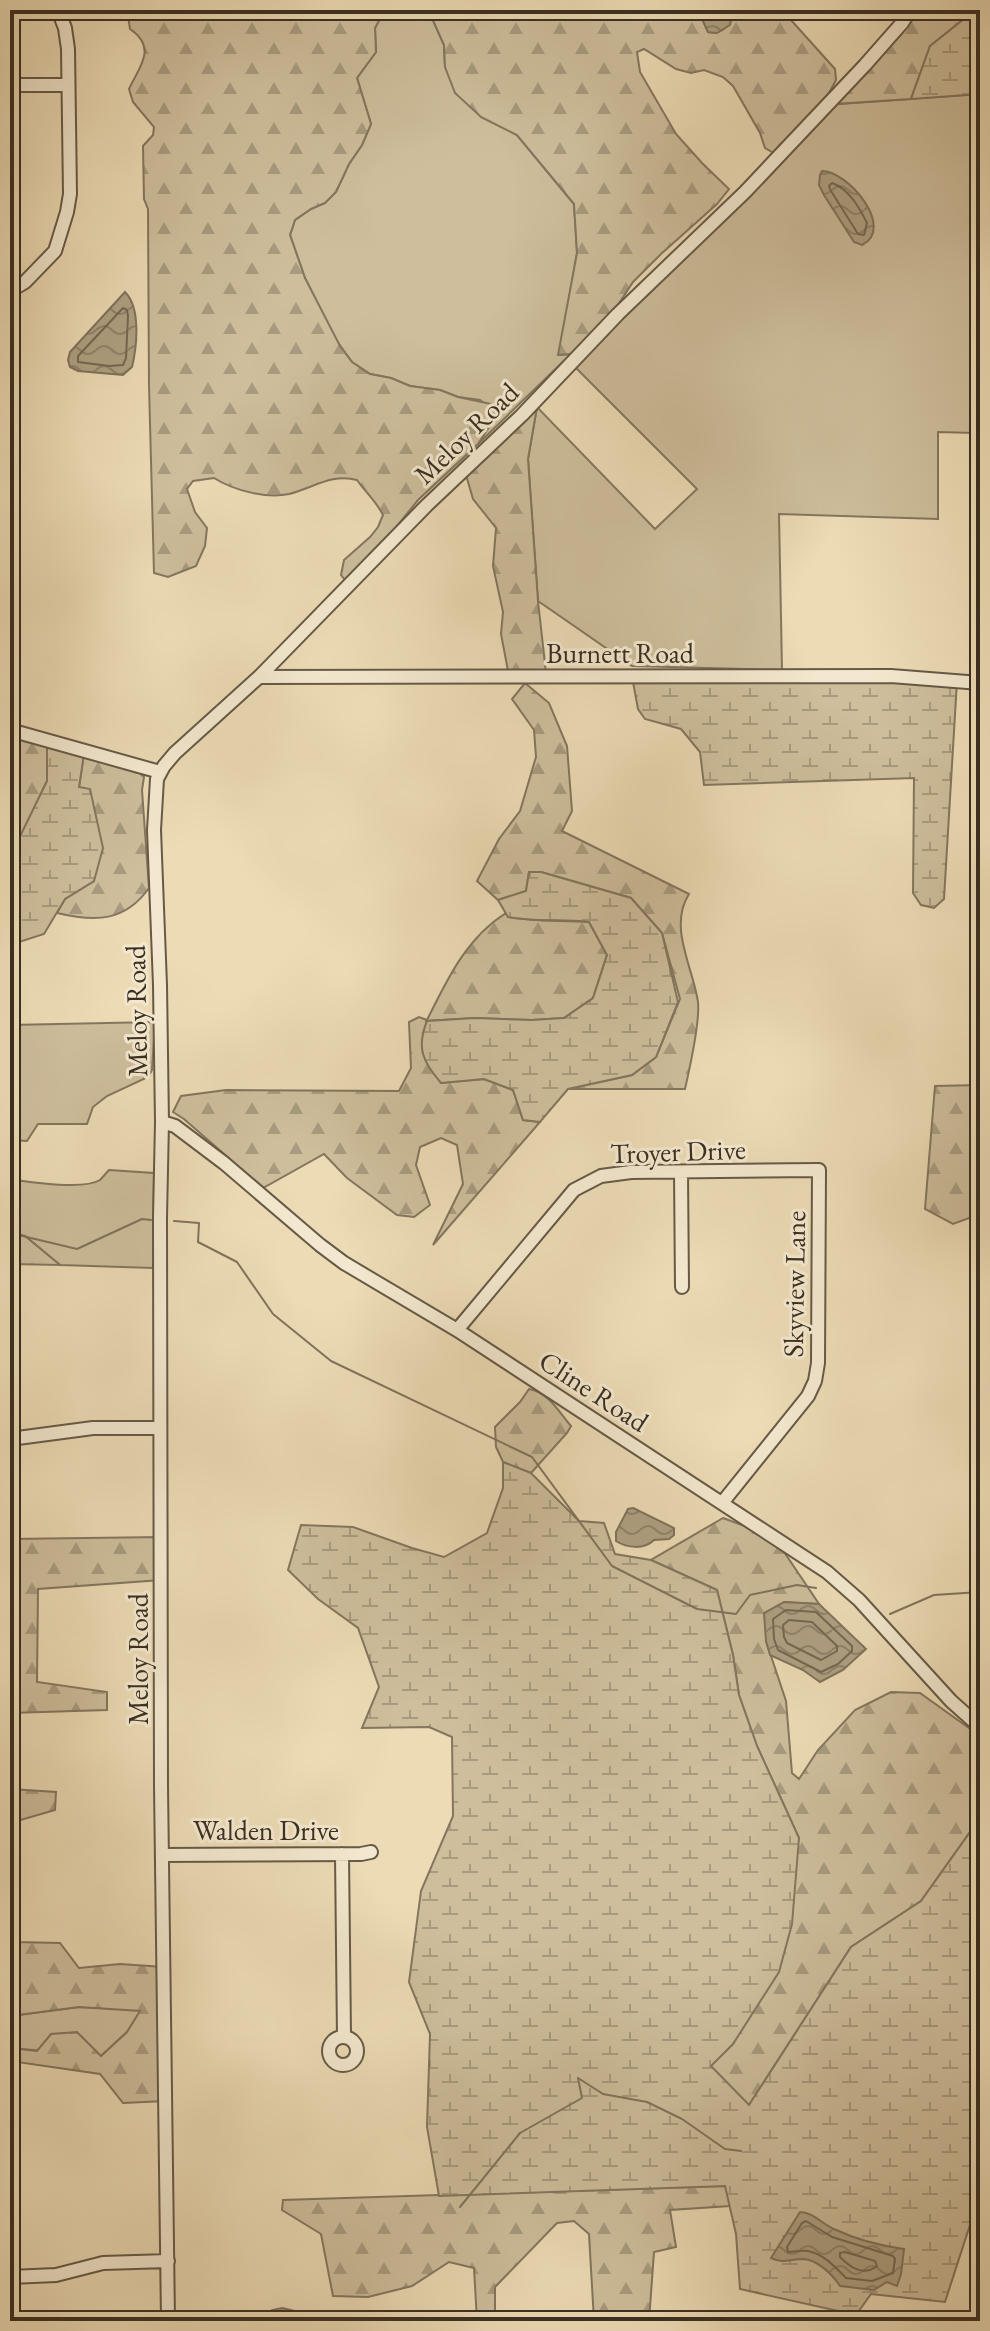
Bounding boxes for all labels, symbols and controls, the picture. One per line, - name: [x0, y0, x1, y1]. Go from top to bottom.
- street label: Meloy Road: [406, 374, 527, 492]
- street label: Burnett Road: [546, 635, 695, 671]
- street label: Meloy Road: [117, 944, 155, 1077]
- street label: Troyer Drive: [610, 1131, 747, 1171]
- street label: Skyview Lane: [775, 1210, 813, 1358]
- street label: Cline Road: [532, 1342, 656, 1440]
- street label: Meloy Road: [120, 1592, 156, 1725]
- street label: Walden Drive: [193, 1812, 339, 1848]

